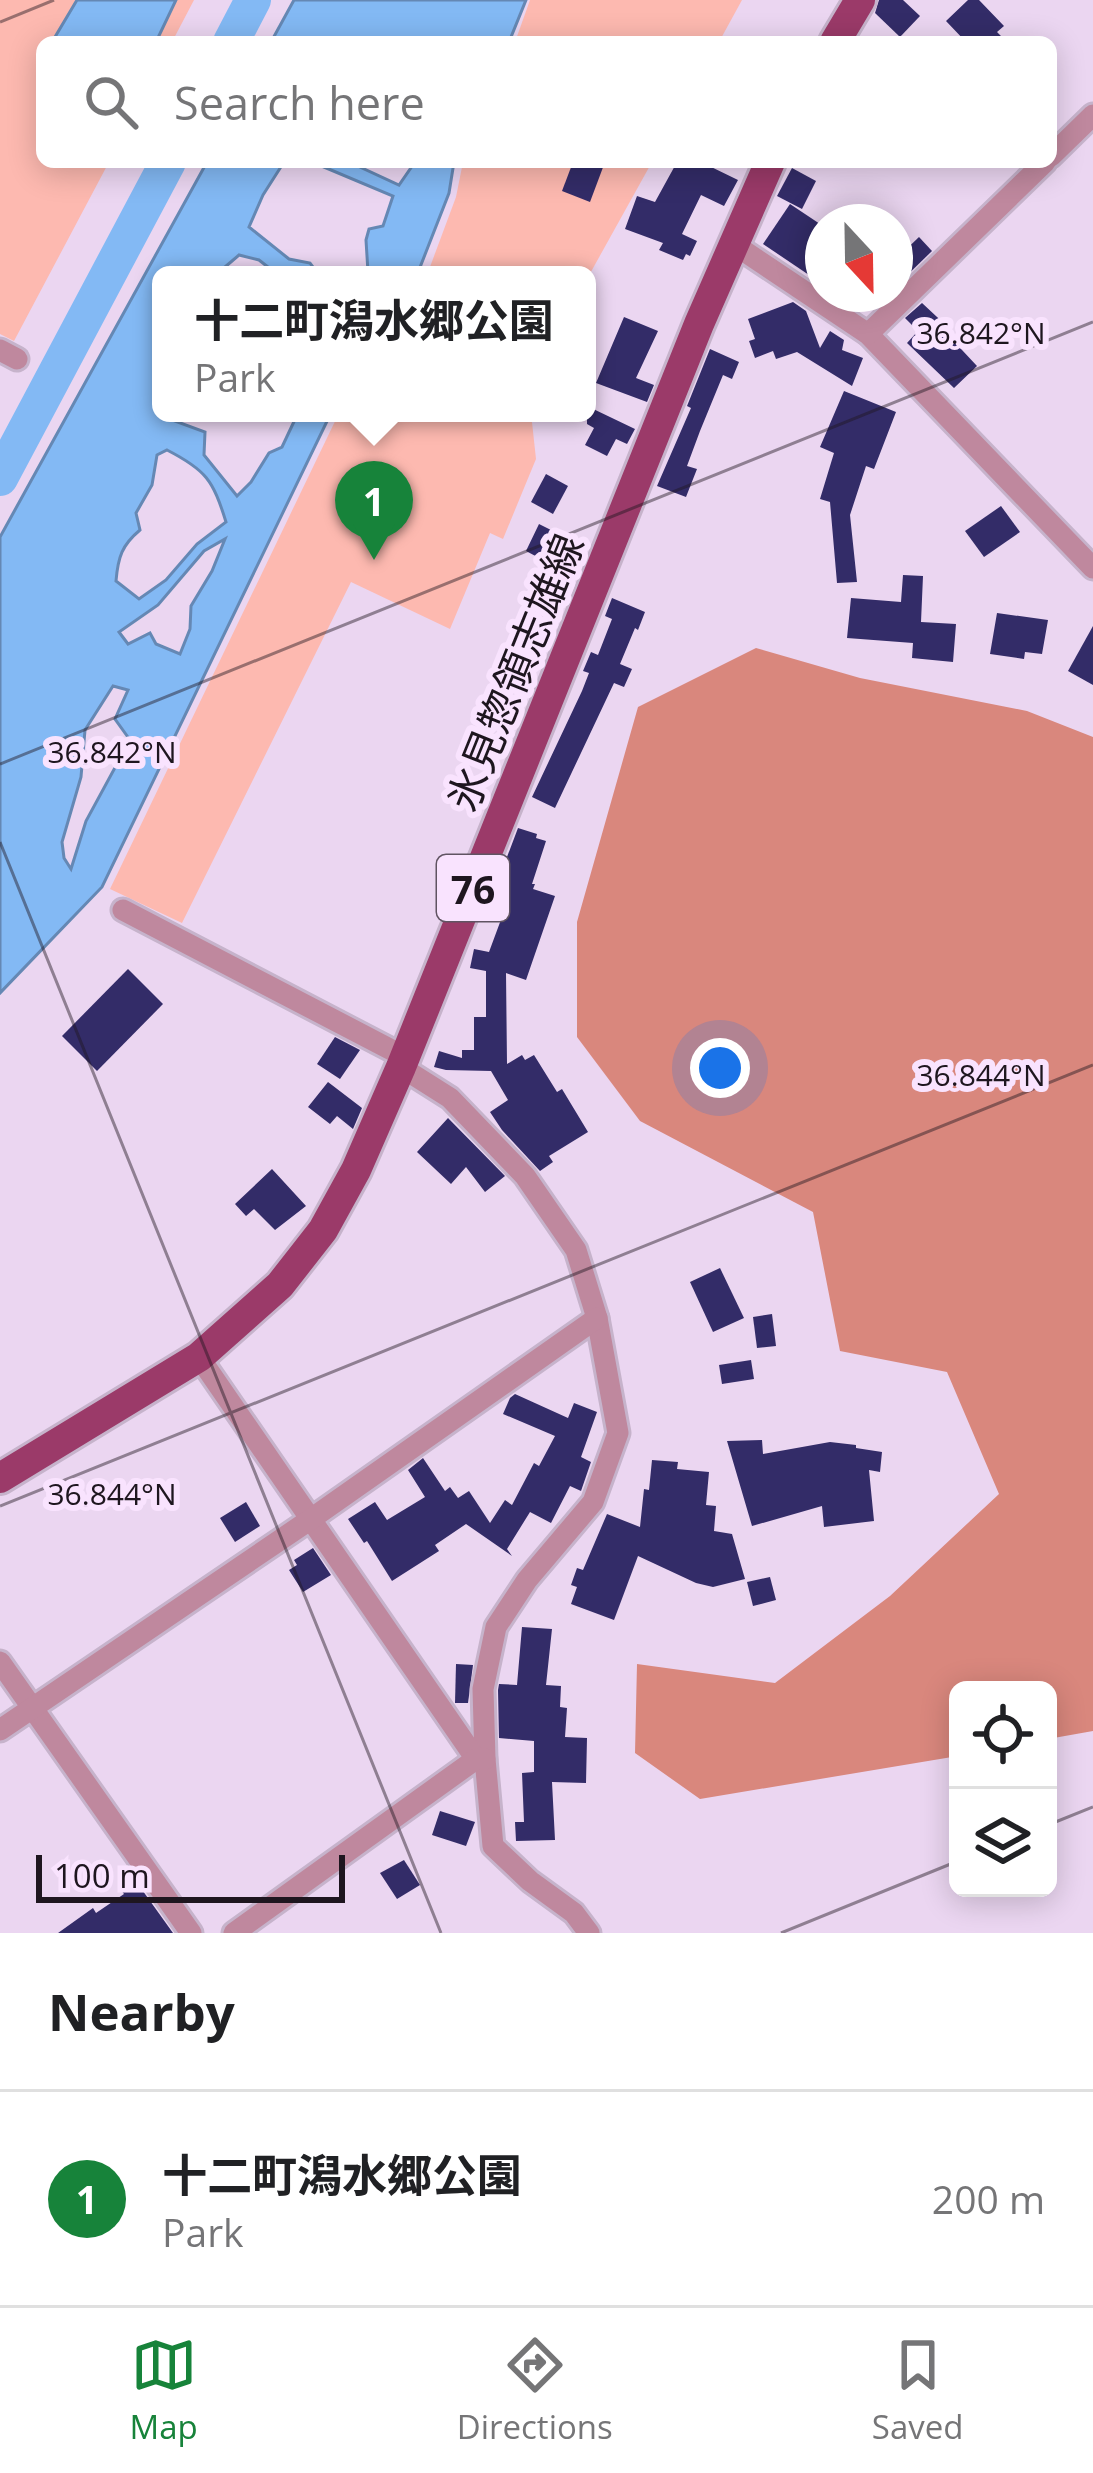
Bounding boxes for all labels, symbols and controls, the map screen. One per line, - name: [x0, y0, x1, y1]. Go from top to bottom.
- search box: [36, 36, 1057, 168]
- icon: search: [78, 69, 144, 135]
- text: Search here: [174, 72, 425, 133]
- north arrow: [805, 204, 913, 312]
- popup: [152, 266, 596, 422]
- text: 十二町潟水郷公園: [194, 289, 554, 350]
- text: 36.842°N: [916, 312, 1046, 353]
- text: Park: [194, 350, 276, 403]
- pin: 1: [335, 461, 413, 560]
- street label: 氷見惣領志雄線: [433, 525, 595, 819]
- text: 36.842°N: [47, 731, 177, 772]
- road number: 76: [437, 855, 509, 921]
- your location: [690, 1038, 750, 1098]
- text: 36.844°N: [916, 1054, 1046, 1095]
- text: 36.844°N: [47, 1473, 177, 1514]
- map controls: [949, 1681, 1057, 1897]
- button: locate: [949, 1681, 1057, 1789]
- button: layers: [949, 1789, 1057, 1897]
- scale bar: [36, 1849, 345, 1902]
- text: 100 m: [54, 1853, 150, 1898]
- text: Nearby: [48, 1976, 235, 2046]
- text: 十二町潟水郷公園: [162, 2144, 522, 2205]
- text: 1: [76, 2172, 98, 2225]
- text: 200 m: [932, 2172, 1045, 2225]
- text: Park: [162, 2205, 244, 2258]
- tab: Map: [130, 2332, 198, 2449]
- tab: Directions: [457, 2332, 613, 2449]
- tab: Saved: [872, 2332, 963, 2449]

